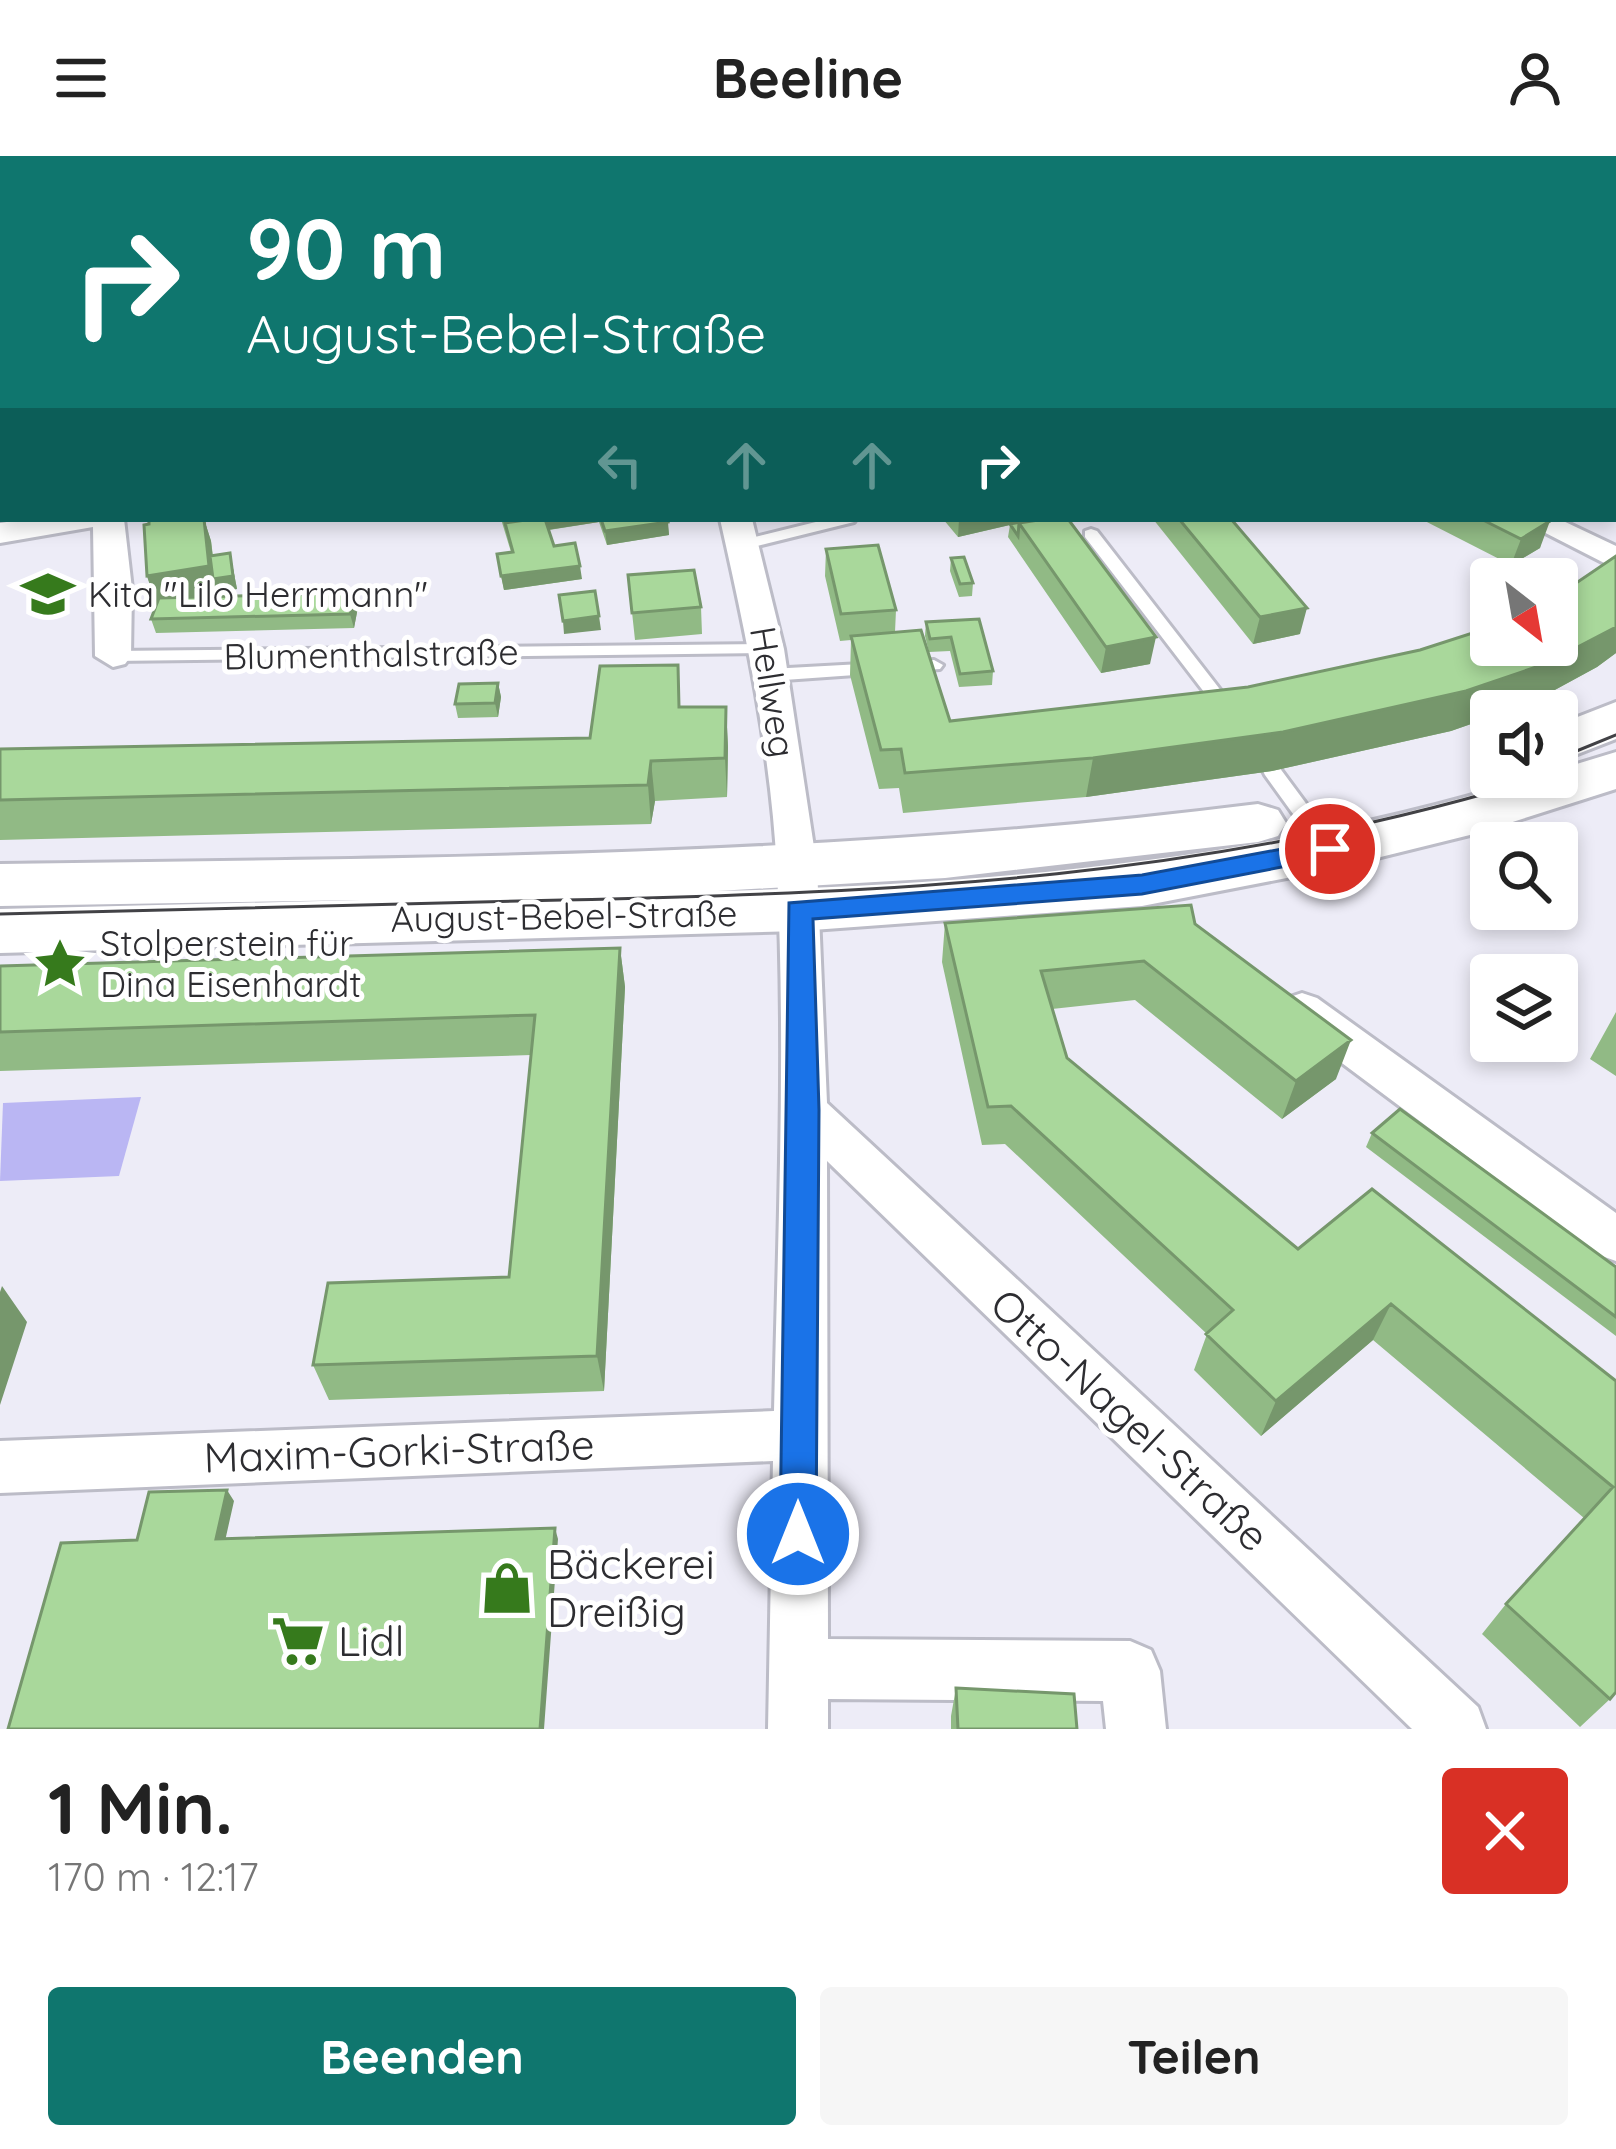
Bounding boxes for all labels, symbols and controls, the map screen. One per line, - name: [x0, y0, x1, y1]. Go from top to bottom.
- text: Beeline: [713, 44, 903, 112]
- icon: menu: [48, 45, 114, 111]
- icon: person: [1502, 45, 1568, 111]
- text: 90 m: [246, 195, 446, 300]
- icon: right: [48, 204, 204, 360]
- text: August-Bebel-Straße: [246, 299, 766, 367]
- icon: left: [587, 432, 653, 498]
- icon: ahead: [713, 432, 779, 498]
- icon: ahead: [839, 432, 905, 498]
- icon: right: [965, 432, 1031, 498]
- north arrow: [1470, 558, 1578, 666]
- map controls: [1470, 558, 1578, 1062]
- school or university icon: Kita "Lilo Herrmann": [19, 565, 77, 623]
- place label: Kita "Lilo Herrmann": [88, 571, 428, 616]
- street label: Hellweg: [741, 623, 806, 761]
- street label: Blumenthalstraße: [223, 628, 519, 679]
- button: sound: [1470, 690, 1578, 798]
- pin: [1279, 798, 1381, 900]
- icon: arrive: [1297, 816, 1363, 882]
- button: search: [1470, 822, 1578, 930]
- street label: August-Bebel-Straße: [390, 890, 738, 941]
- place label: Stolperstein für Dina Eisenhardt: [100, 920, 362, 1006]
- place icon: Stolperstein für Dina Eisenhardt: [31, 935, 89, 993]
- button: layers: [1470, 954, 1578, 1062]
- street label: Otto-Nagel-Straße: [980, 1277, 1281, 1562]
- street label: Maxim-Gorki-Straße: [203, 1417, 595, 1484]
- position arrow: [735, 1471, 861, 1597]
- place label: Bäckerei Dreißig: [547, 1537, 715, 1638]
- shop icon: Bäckerei Dreißig: [478, 1559, 536, 1617]
- supermarket icon: Lidl: [269, 1612, 327, 1670]
- place label: Lidl: [338, 1614, 404, 1667]
- text: 1 Min.: [48, 1762, 233, 1852]
- button: close: [1442, 1768, 1568, 1894]
- text: 170 m · 12:17: [48, 1852, 259, 1901]
- button: Beenden: [48, 1987, 796, 2125]
- button: Teilen: [820, 1987, 1568, 2125]

